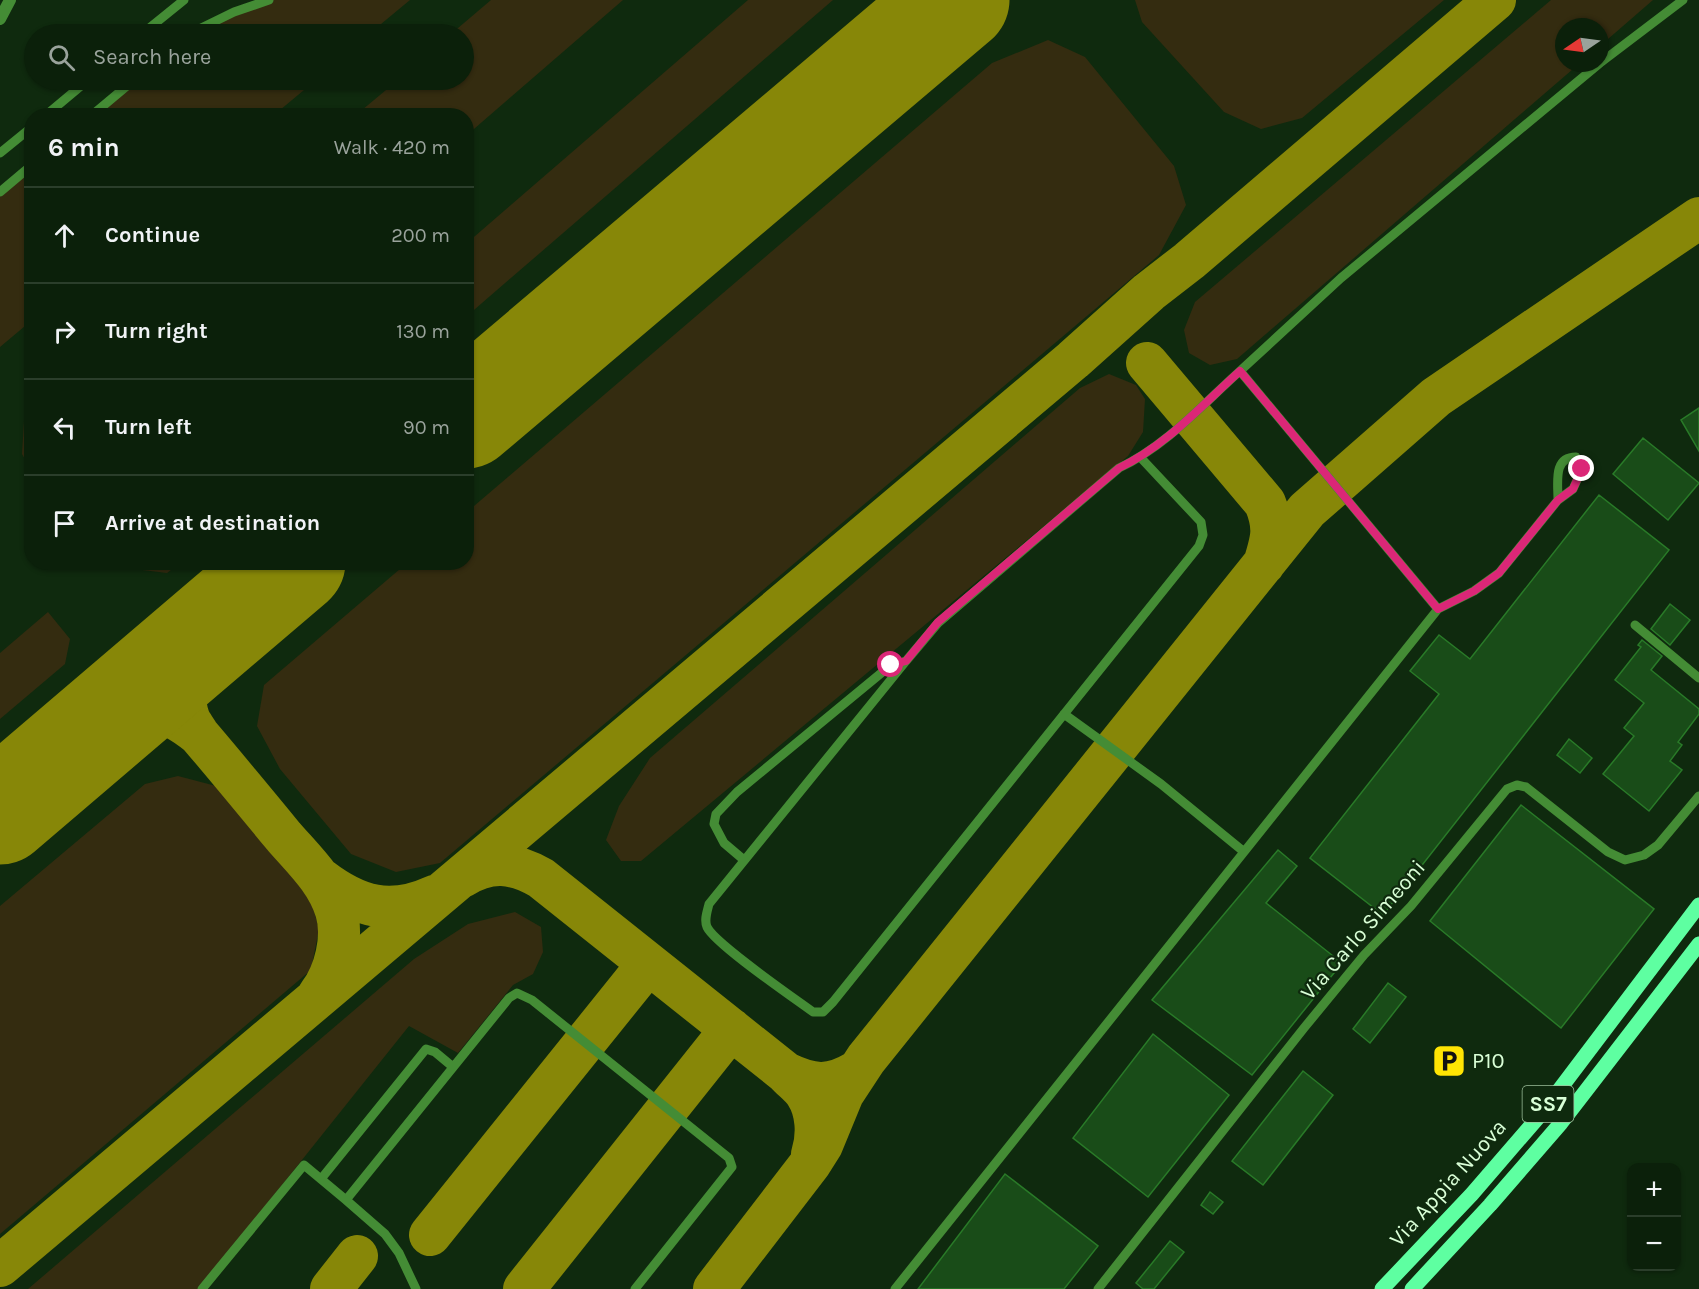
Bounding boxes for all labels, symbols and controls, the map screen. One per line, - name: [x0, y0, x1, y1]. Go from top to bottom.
- north arrow: [1555, 18, 1609, 72]
- search box: [24, 24, 474, 90]
- icon: search: [45, 41, 78, 74]
- text: Search here: [93, 44, 211, 70]
- text: 6 min: [48, 132, 120, 163]
- text: Walk · 420 m: [334, 136, 450, 159]
- icon: ahead: [48, 219, 81, 252]
- text: Continue: [105, 222, 200, 248]
- text: 200 m: [391, 224, 450, 247]
- icon: right: [48, 315, 81, 348]
- text: Turn right: [105, 318, 208, 344]
- text: 130 m: [396, 320, 450, 343]
- icon: left: [48, 411, 81, 444]
- text: Turn left: [105, 414, 192, 440]
- text: 90 m: [403, 416, 450, 439]
- route end: [1568, 455, 1594, 481]
- icon: arrive: [48, 507, 81, 540]
- text: Arrive at destination: [105, 510, 320, 536]
- route start: [877, 651, 903, 677]
- street label: Via Carlo Simeoni: [1295, 855, 1431, 1005]
- parking icon: P10: [1431, 1043, 1467, 1079]
- place label: P10: [1472, 1048, 1505, 1074]
- road number: SS7: [1522, 1086, 1574, 1122]
- street label: Via Appia Nuova: [1384, 1114, 1512, 1252]
- map controls: [1627, 1163, 1681, 1271]
- button: +: [1627, 1163, 1681, 1217]
- button: −: [1627, 1217, 1681, 1271]

